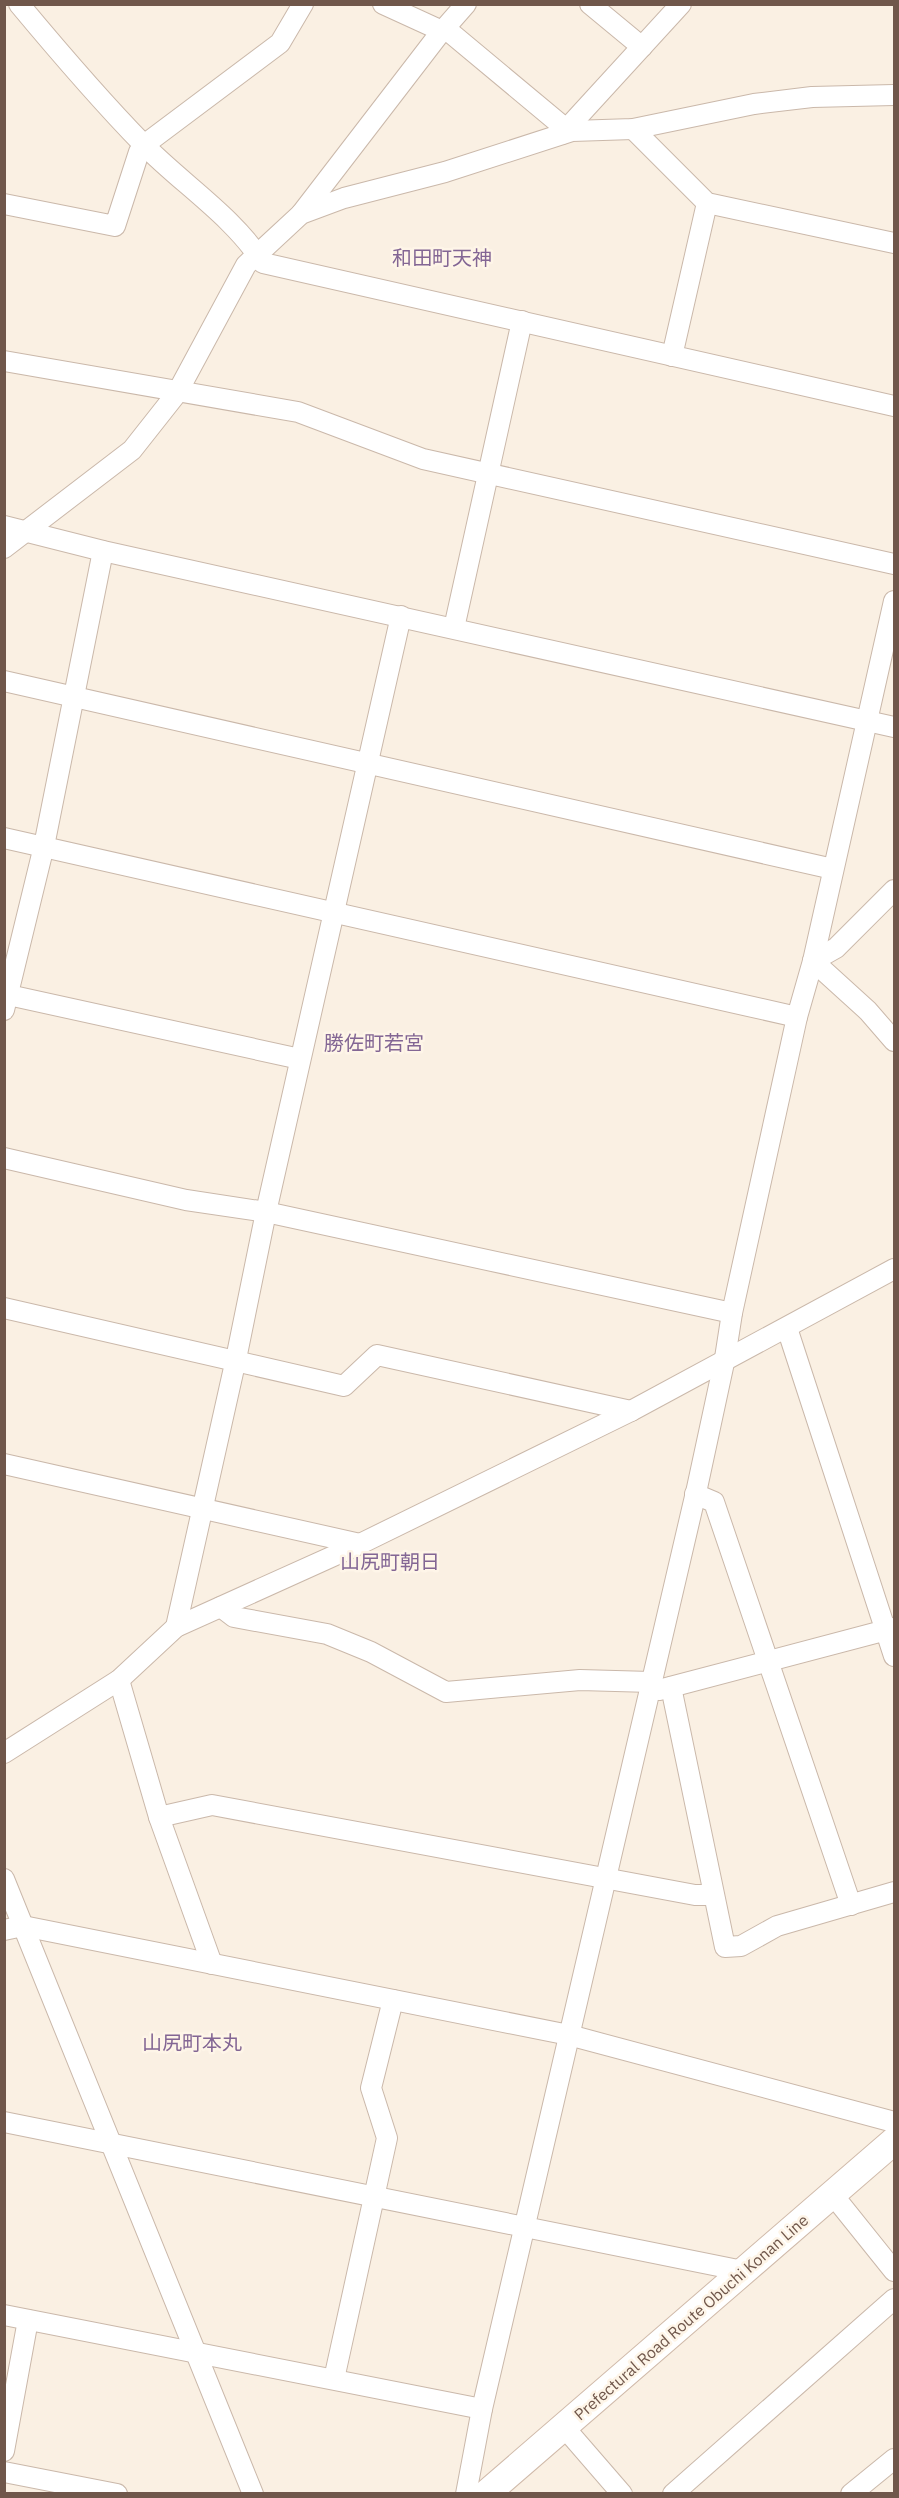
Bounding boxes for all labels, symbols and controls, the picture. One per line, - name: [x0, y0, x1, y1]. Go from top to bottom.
- district label: 和田町天神: [392, 244, 492, 271]
- district label: 勝佐町若宮: [324, 1029, 424, 1056]
- district label: 山尻町朝日: [340, 1548, 440, 1575]
- district label: 山尻町本丸: [142, 2029, 242, 2056]
- street label: Prefectural Road Route Obuchi Konan Line: [570, 2210, 812, 2424]

